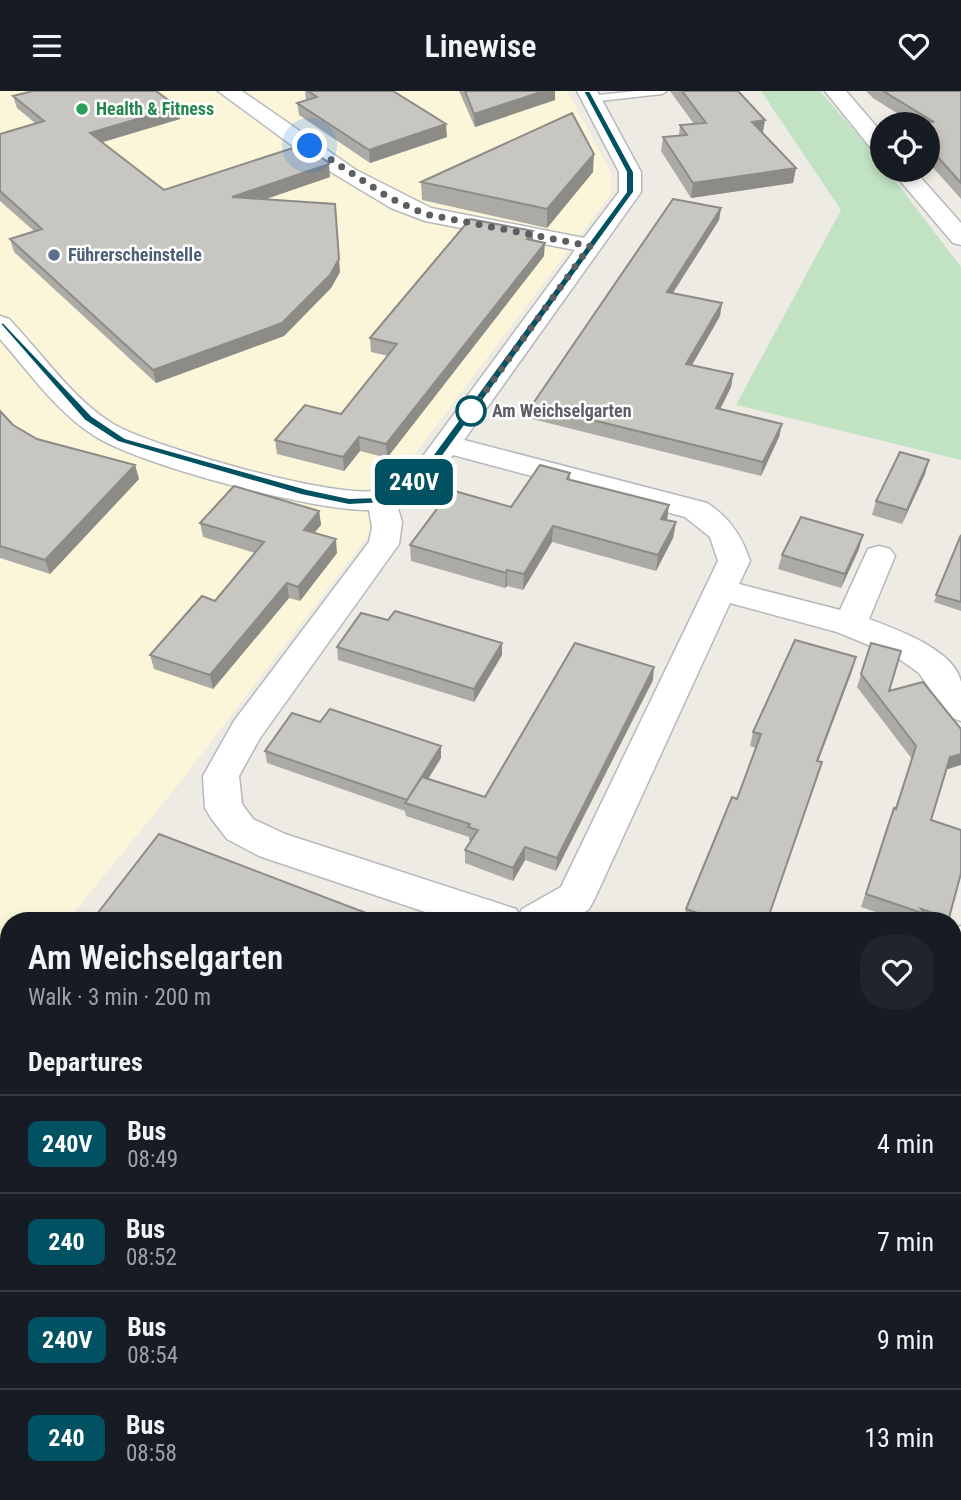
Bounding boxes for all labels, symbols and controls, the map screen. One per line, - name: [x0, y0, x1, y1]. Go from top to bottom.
- icon: menu: [28, 27, 66, 65]
- text: Linewise: [424, 27, 537, 65]
- icon: heart: [895, 27, 933, 65]
- place label: Health & Fitness: [96, 98, 214, 119]
- marker: Health & Fitness: [74, 101, 90, 117]
- map controls: [870, 112, 940, 182]
- button: locate: [870, 112, 940, 182]
- your location: [292, 128, 327, 163]
- place label: Führerscheinstelle: [68, 244, 202, 265]
- marker: Führerscheinstelle: [46, 247, 62, 263]
- marker: Am Weichselgarten: [456, 396, 486, 426]
- place label: Am Weichselgarten: [492, 400, 632, 421]
- line badge: 240V: [365, 459, 463, 505]
- text: 240V: [389, 468, 439, 496]
- button: heart: [860, 935, 934, 1009]
- text: Am Weichselgarten: [28, 938, 283, 977]
- text: Walk · 3 min · 200 m: [28, 984, 211, 1011]
- text: Departures: [28, 1047, 143, 1077]
- text: Bus: [127, 1116, 166, 1146]
- text: 4 min: [877, 1129, 934, 1159]
- text: 240V: [42, 1130, 92, 1158]
- text: 08:49: [127, 1146, 178, 1173]
- text: Bus: [126, 1214, 165, 1244]
- text: 7 min: [877, 1227, 934, 1257]
- text: 240: [48, 1228, 85, 1256]
- text: 08:52: [126, 1244, 177, 1271]
- text: Bus: [127, 1312, 166, 1342]
- text: 9 min: [877, 1325, 934, 1355]
- text: 240V: [42, 1326, 92, 1354]
- text: 08:54: [127, 1342, 178, 1369]
- text: Bus: [126, 1410, 165, 1440]
- text: 13 min: [864, 1423, 934, 1453]
- text: 240: [48, 1424, 85, 1452]
- text: 08:58: [126, 1440, 177, 1467]

